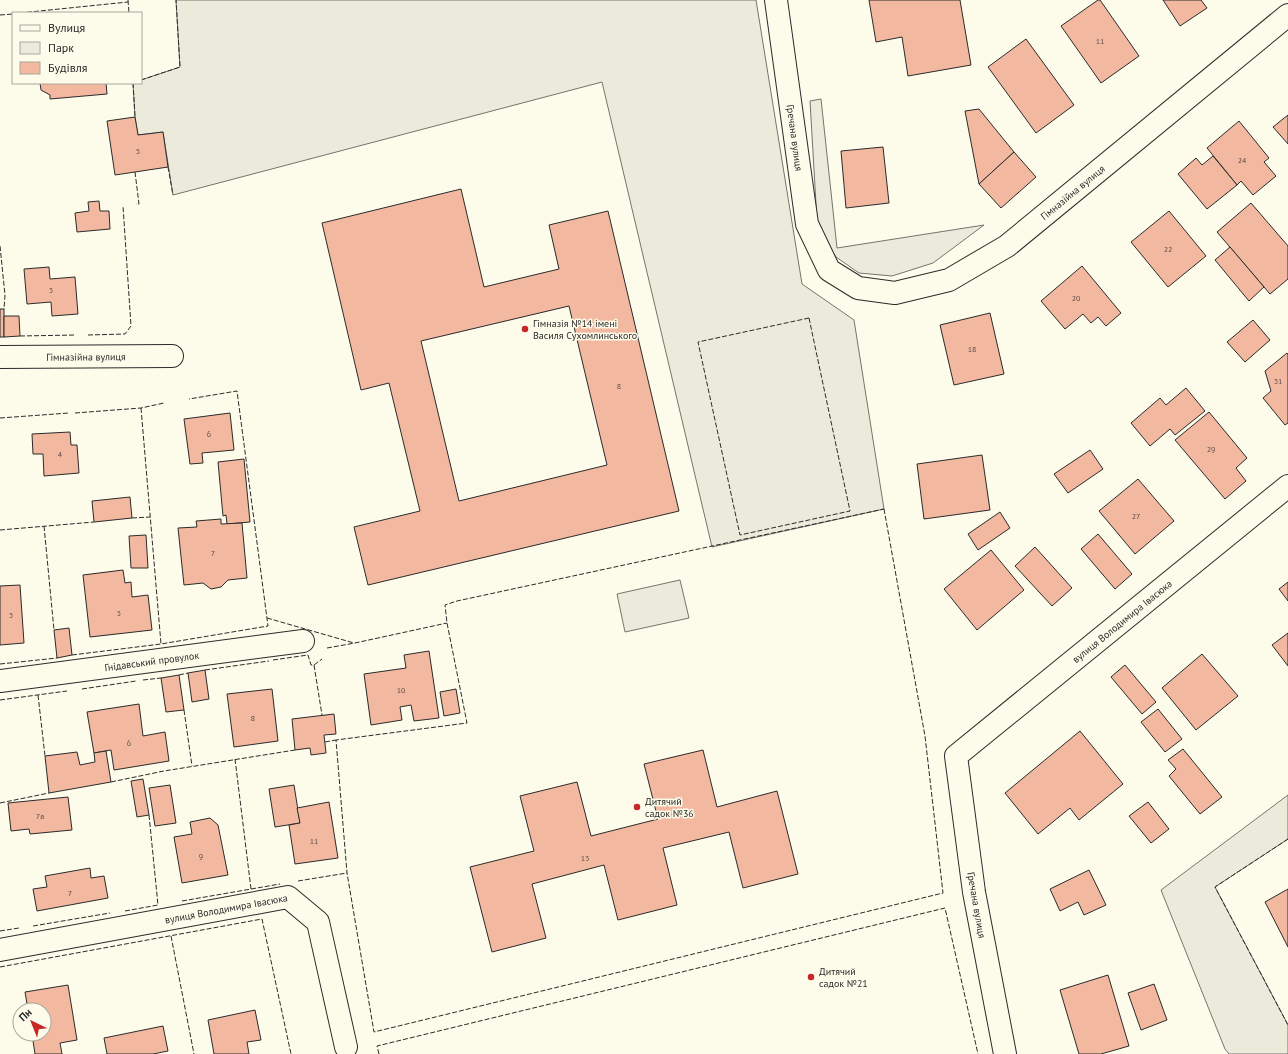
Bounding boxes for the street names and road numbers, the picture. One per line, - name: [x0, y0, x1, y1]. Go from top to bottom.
- street label: Гречана вулиця: [784, 104, 806, 172]
- street label: Гімназійна вулиця: [1038, 162, 1108, 223]
- street label: Гімназійна вулиця: [46, 350, 126, 364]
- street label: вулиця Володимира Івасюка: [1070, 577, 1175, 666]
- street label: Гнідавський провулок: [104, 649, 200, 674]
- street label: Гречана вулиця: [964, 871, 989, 939]
- street label: вулиця Володимира Івасюка: [164, 891, 289, 927]

